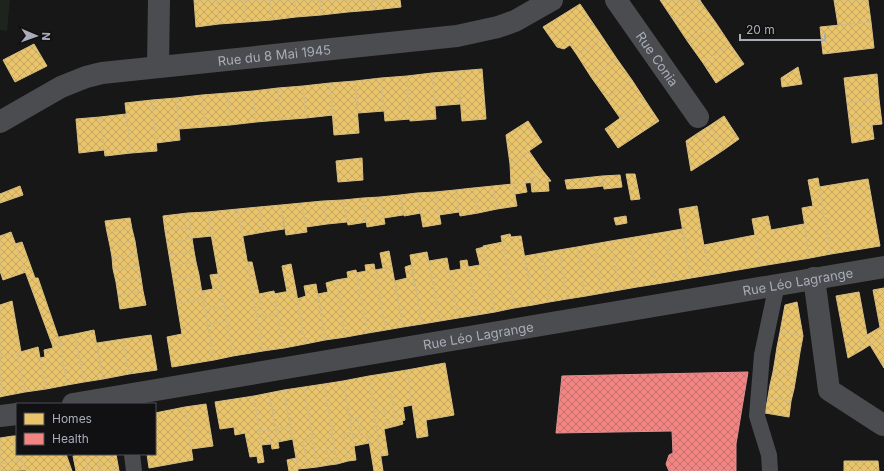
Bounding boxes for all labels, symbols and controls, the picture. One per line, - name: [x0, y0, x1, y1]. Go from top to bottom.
- north arrow: [16, 16, 56, 56]
- scale bar: [740, 16, 825, 42]
- text: 20 m: [746, 22, 775, 37]
- street label: Rue Conia: [633, 29, 682, 89]
- text: N: [39, 32, 53, 41]
- street label: Rue du 8 Mai 1945: [217, 41, 332, 69]
- street label: Rue Léo Lagrange: [741, 264, 854, 299]
- street label: Rue Léo Lagrange: [422, 318, 535, 353]
- legend: [16, 403, 156, 455]
- text: Homes: [52, 411, 92, 426]
- text: Health: [52, 431, 89, 446]

